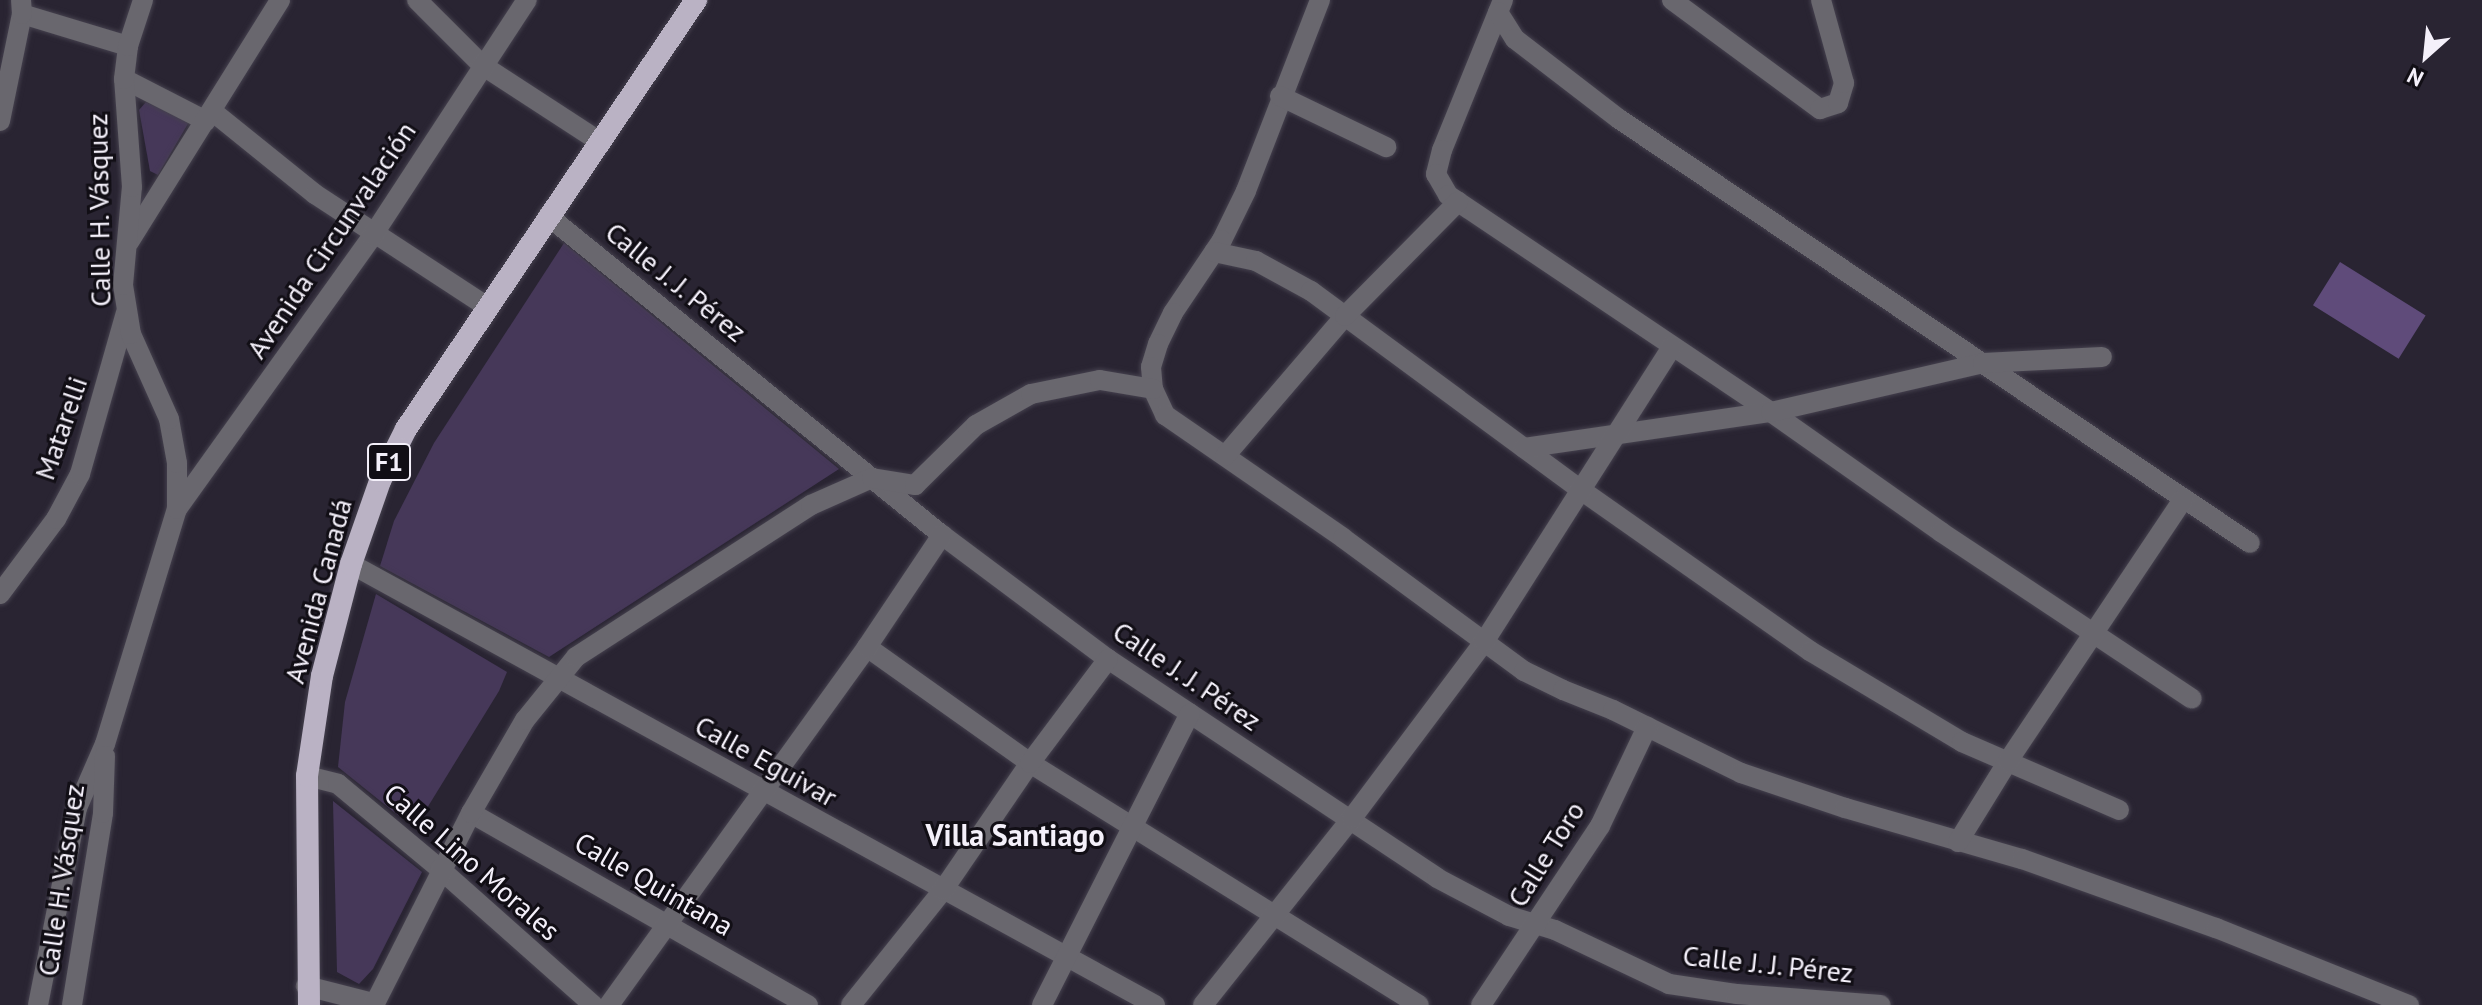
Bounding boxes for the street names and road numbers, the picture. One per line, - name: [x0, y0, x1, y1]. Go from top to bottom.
- street label: Calle H. Vásquez: [80, 111, 118, 309]
- street label: Avenida Circunvalación: [239, 115, 423, 365]
- street label: Calle J. J. Pérez: [597, 214, 755, 350]
- street label: Matarelli: [28, 372, 94, 484]
- road number: F1: [367, 440, 411, 484]
- street label: Avenida Canadá: [277, 495, 359, 687]
- street label: Calle J. J. Pérez: [1105, 613, 1269, 739]
- street label: Calle Eguivar: [689, 708, 843, 814]
- street label: Calle Lino Morales: [377, 777, 567, 947]
- street label: Calle H. Vásquez: [31, 780, 91, 980]
- street label: Calle Toro: [1500, 795, 1592, 913]
- street label: Calle Quintana: [569, 825, 739, 943]
- street label: Calle J. J. Pérez: [1679, 938, 1857, 990]

